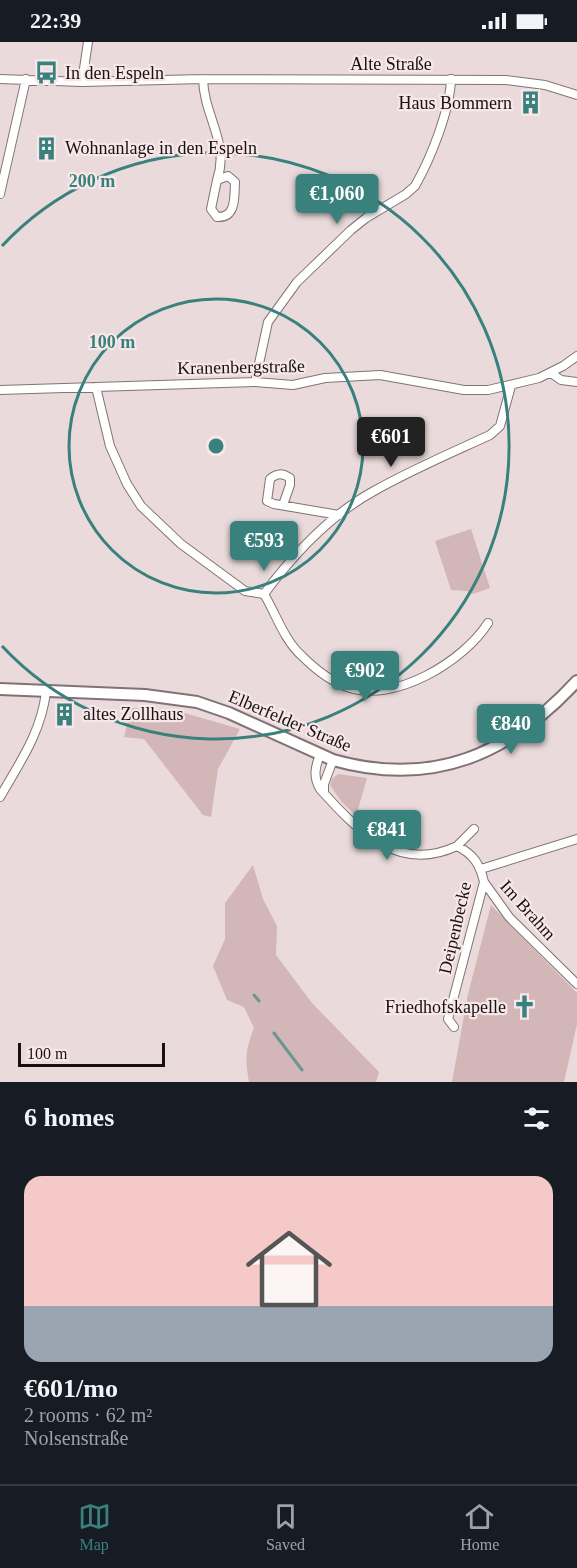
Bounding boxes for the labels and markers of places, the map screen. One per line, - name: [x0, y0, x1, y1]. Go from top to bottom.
- bus stop icon: In den Espeln: [34, 60, 60, 86]
- place label: In den Espeln: [65, 63, 164, 83]
- building icon: Haus Bommern: [517, 90, 543, 116]
- place label: Haus Bommern: [399, 93, 512, 113]
- building icon: Wohnanlage in den Espeln: [34, 135, 60, 161]
- place label: Wohnanlage in den Espeln: [65, 138, 257, 158]
- pin: €1,060: [288, 174, 386, 225]
- pin: €601: [355, 417, 427, 468]
- centre of rings: [206, 436, 226, 456]
- pin: €593: [228, 521, 300, 572]
- pin: €902: [329, 651, 401, 702]
- building icon: altes Zollhaus: [52, 701, 78, 727]
- place label: altes Zollhaus: [83, 704, 183, 724]
- pin: €840: [475, 704, 547, 755]
- pin: €841: [351, 810, 423, 861]
- church icon: Friedhofskapelle: [511, 994, 537, 1020]
- place label: Friedhofskapelle: [385, 997, 506, 1017]

